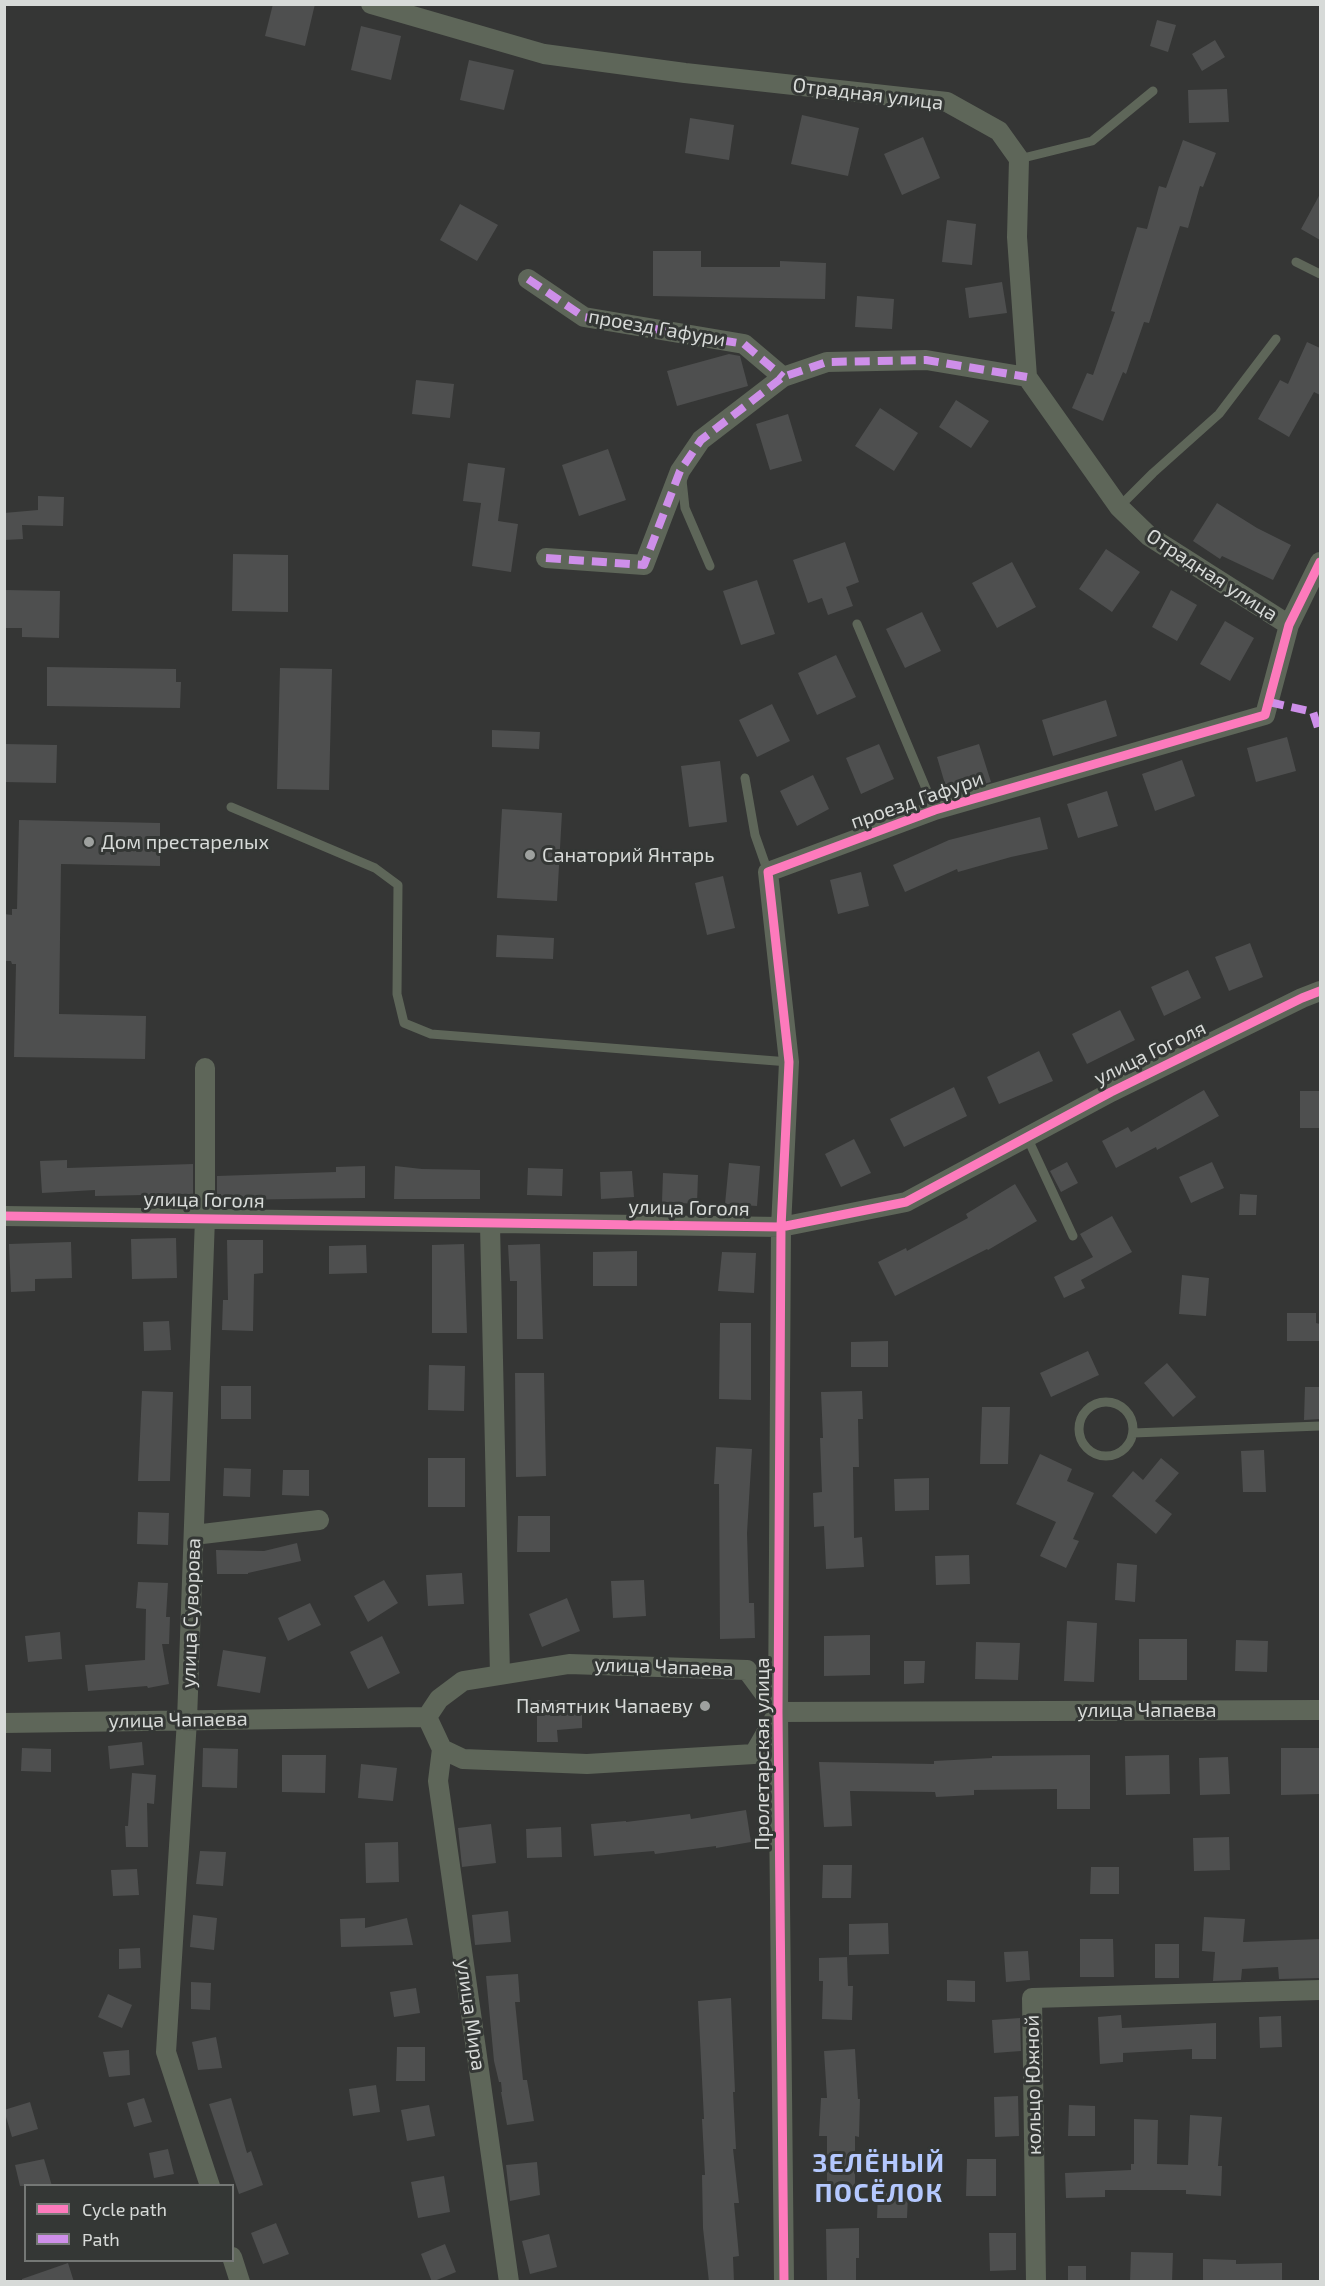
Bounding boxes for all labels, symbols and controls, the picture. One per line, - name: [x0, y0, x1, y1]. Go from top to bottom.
- street label: Отрадная улица: [791, 73, 945, 115]
- street label: проезд Гафури: [587, 304, 727, 352]
- street label: Отрадная улица: [1142, 524, 1282, 626]
- street label: проезд Гафури: [847, 766, 987, 834]
- place label: Дом престарелых: [101, 830, 269, 854]
- marker: Дом престарелых: [82, 835, 96, 849]
- place label: Санаторий Янтарь: [542, 843, 714, 867]
- marker: Санаторий Янтарь: [523, 848, 537, 862]
- street label: улица Гоголя: [1090, 1016, 1210, 1090]
- street label: улица Гоголя: [143, 1187, 265, 1213]
- street label: улица Гоголя: [628, 1195, 750, 1221]
- street label: улица Суворова: [176, 1538, 206, 1688]
- street label: улица Чапаева: [594, 1653, 734, 1681]
- street label: Пролетарская улица: [750, 1657, 774, 1851]
- place label: Памятник Чапаеву: [516, 1694, 693, 1718]
- street label: улица Чапаева: [1077, 1698, 1217, 1722]
- marker: Памятник Чапаеву: [698, 1699, 712, 1713]
- street label: улица Чапаева: [108, 1707, 248, 1733]
- street label: улица Мира: [451, 1958, 491, 2072]
- street label: кольцо Южной: [1020, 2015, 1046, 2155]
- district label: ЗЕЛЁНЫЙ ПОСЁЛОК: [812, 2147, 946, 2208]
- legend: [24, 2184, 234, 2262]
- text: Cycle path: [82, 2198, 167, 2220]
- text: Path: [82, 2228, 120, 2250]

